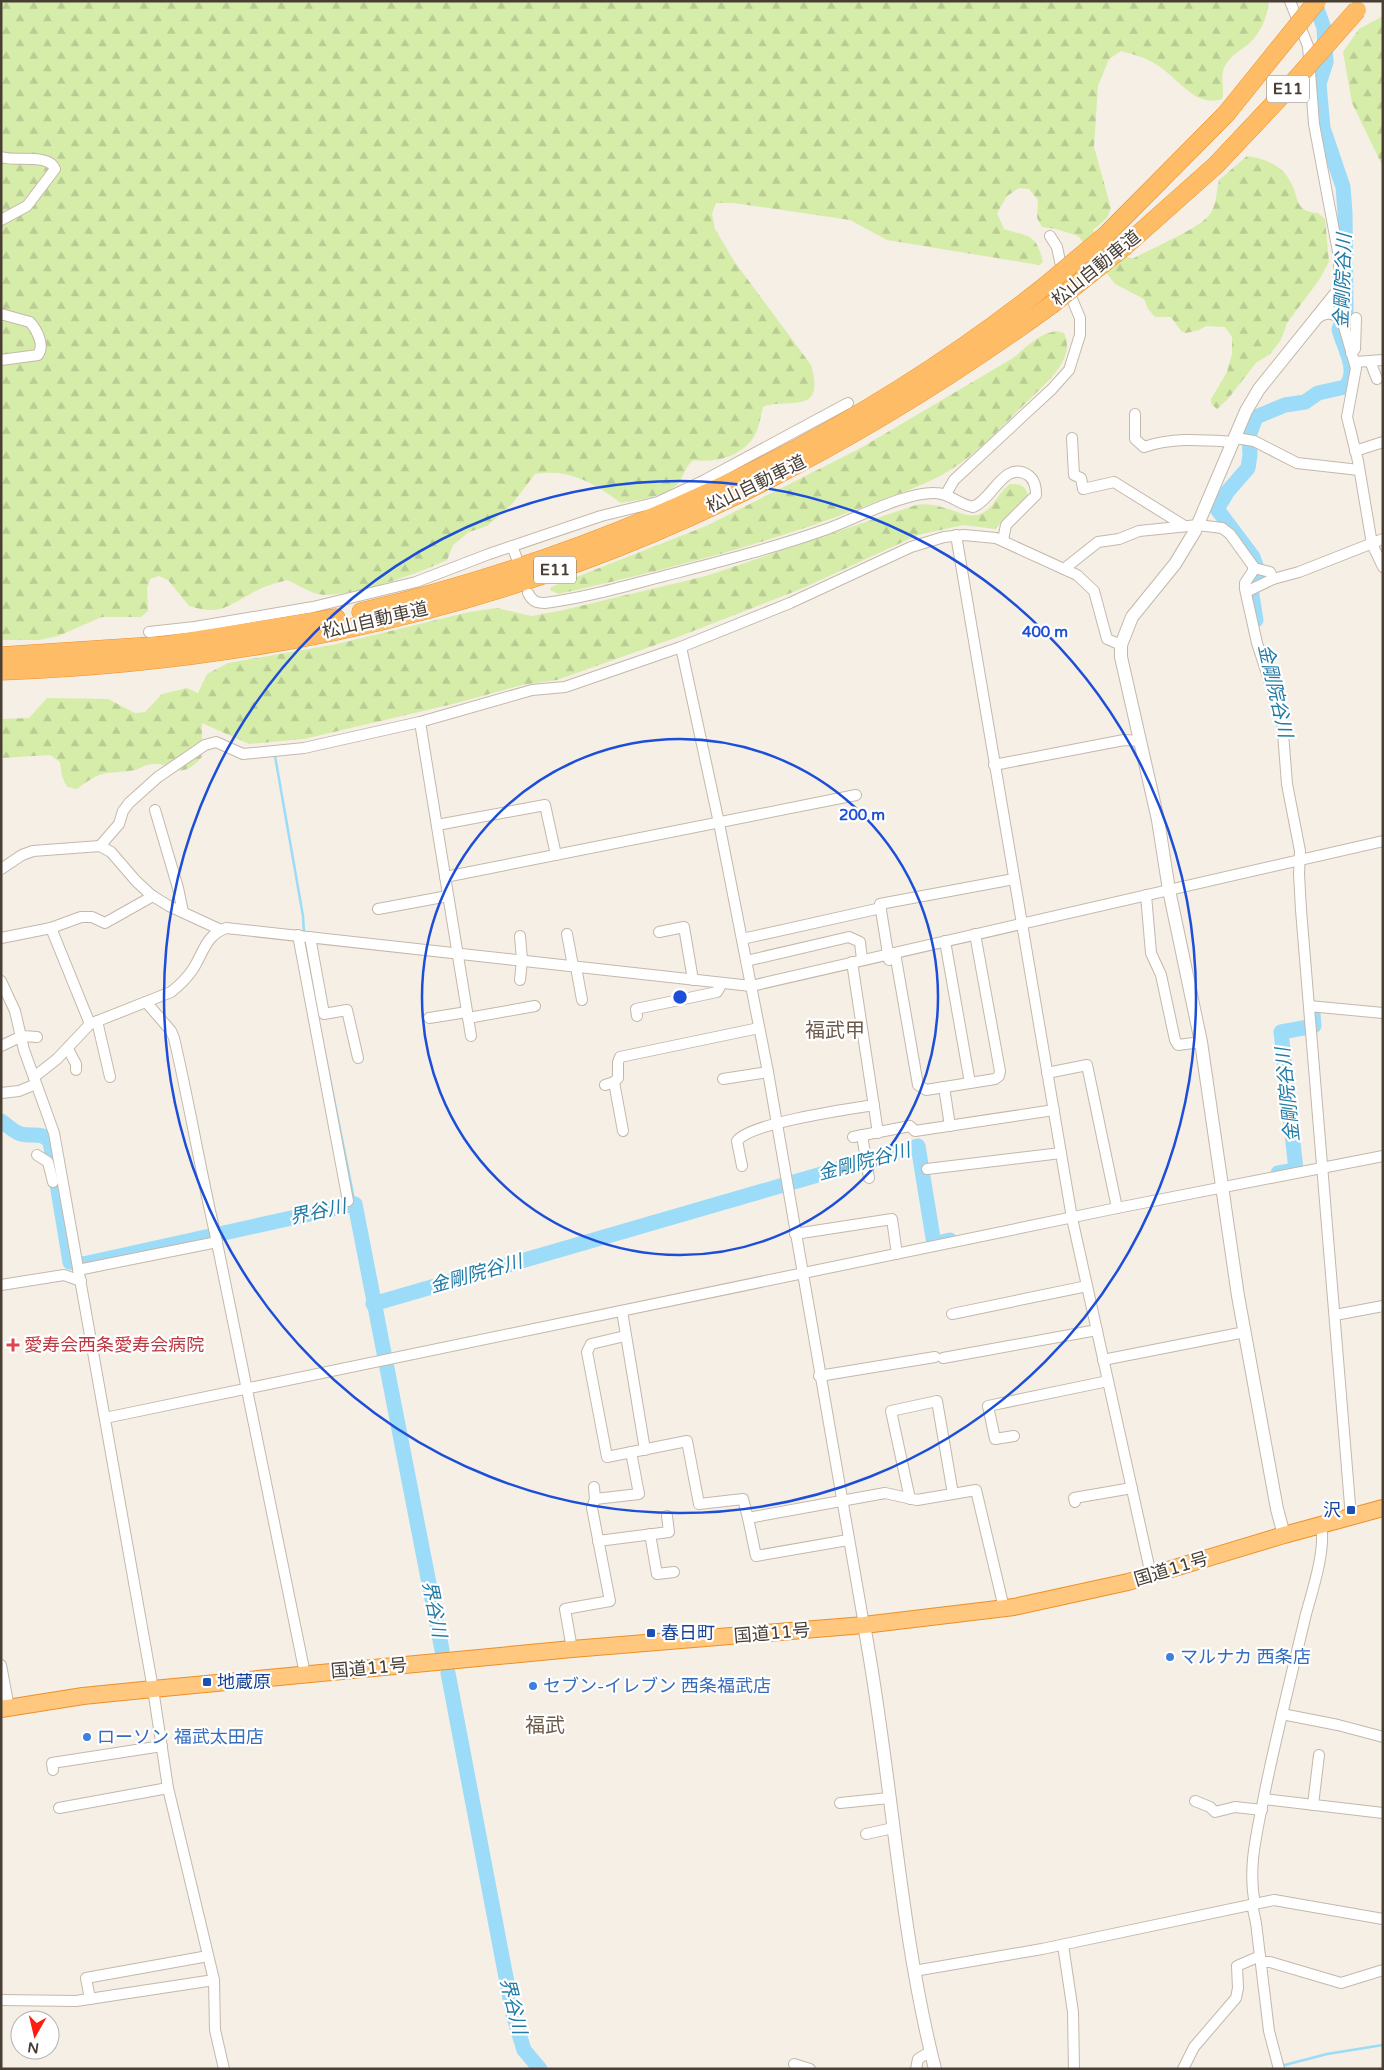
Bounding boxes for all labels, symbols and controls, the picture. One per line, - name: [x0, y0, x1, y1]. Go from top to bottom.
- road number: E11: [1267, 76, 1309, 102]
- street label: 松山自動車道: [1047, 225, 1145, 311]
- water label: 金剛院谷川: [1330, 231, 1356, 329]
- street label: 松山自動車道: [703, 450, 809, 518]
- road number: E11: [534, 556, 576, 584]
- street label: 松山自動車道: [320, 597, 430, 643]
- text: 400 m: [1022, 623, 1068, 641]
- water label: 金剛院谷川: [1254, 642, 1297, 742]
- text: 200 m: [839, 806, 885, 824]
- centre of rings: [671, 988, 689, 1006]
- district label: 福武甲: [805, 1019, 865, 1043]
- water label: 金剛院谷川: [1272, 1045, 1304, 1143]
- water label: 金剛院谷川: [815, 1139, 915, 1185]
- water label: 界谷川: [288, 1195, 350, 1229]
- water label: 金剛院谷川: [427, 1250, 527, 1298]
- place label: 愛寿会西条愛寿会病院: [24, 1334, 204, 1356]
- marker: 愛寿会西条愛寿会病院: [6, 1338, 20, 1352]
- place label: 沢: [1323, 1499, 1341, 1521]
- marker: 沢: [1345, 1504, 1357, 1516]
- street label: 国道11号: [1131, 1547, 1211, 1591]
- water label: 界谷川: [418, 1579, 451, 1641]
- street label: 国道11号: [733, 1619, 811, 1647]
- place label: 春日町: [661, 1622, 715, 1644]
- marker: 春日町: [645, 1627, 657, 1639]
- place label: マルナカ 西条店: [1180, 1646, 1311, 1668]
- marker: マルナカ 西条店: [1164, 1651, 1176, 1663]
- street label: 国道11号: [330, 1654, 408, 1682]
- place label: 地蔵原: [217, 1671, 271, 1693]
- place label: セブン-イレブン 西条福武店: [543, 1675, 771, 1697]
- marker: 地蔵原: [201, 1676, 213, 1688]
- marker: セブン-イレブン 西条福武店: [527, 1680, 539, 1692]
- district label: 福武: [525, 1714, 565, 1738]
- place label: ローソン 福武太田店: [97, 1726, 264, 1748]
- marker: ローソン 福武太田店: [81, 1731, 93, 1743]
- water label: 界谷川: [495, 1976, 531, 2038]
- north arrow: [10, 2010, 60, 2060]
- text: N: [27, 2038, 40, 2057]

